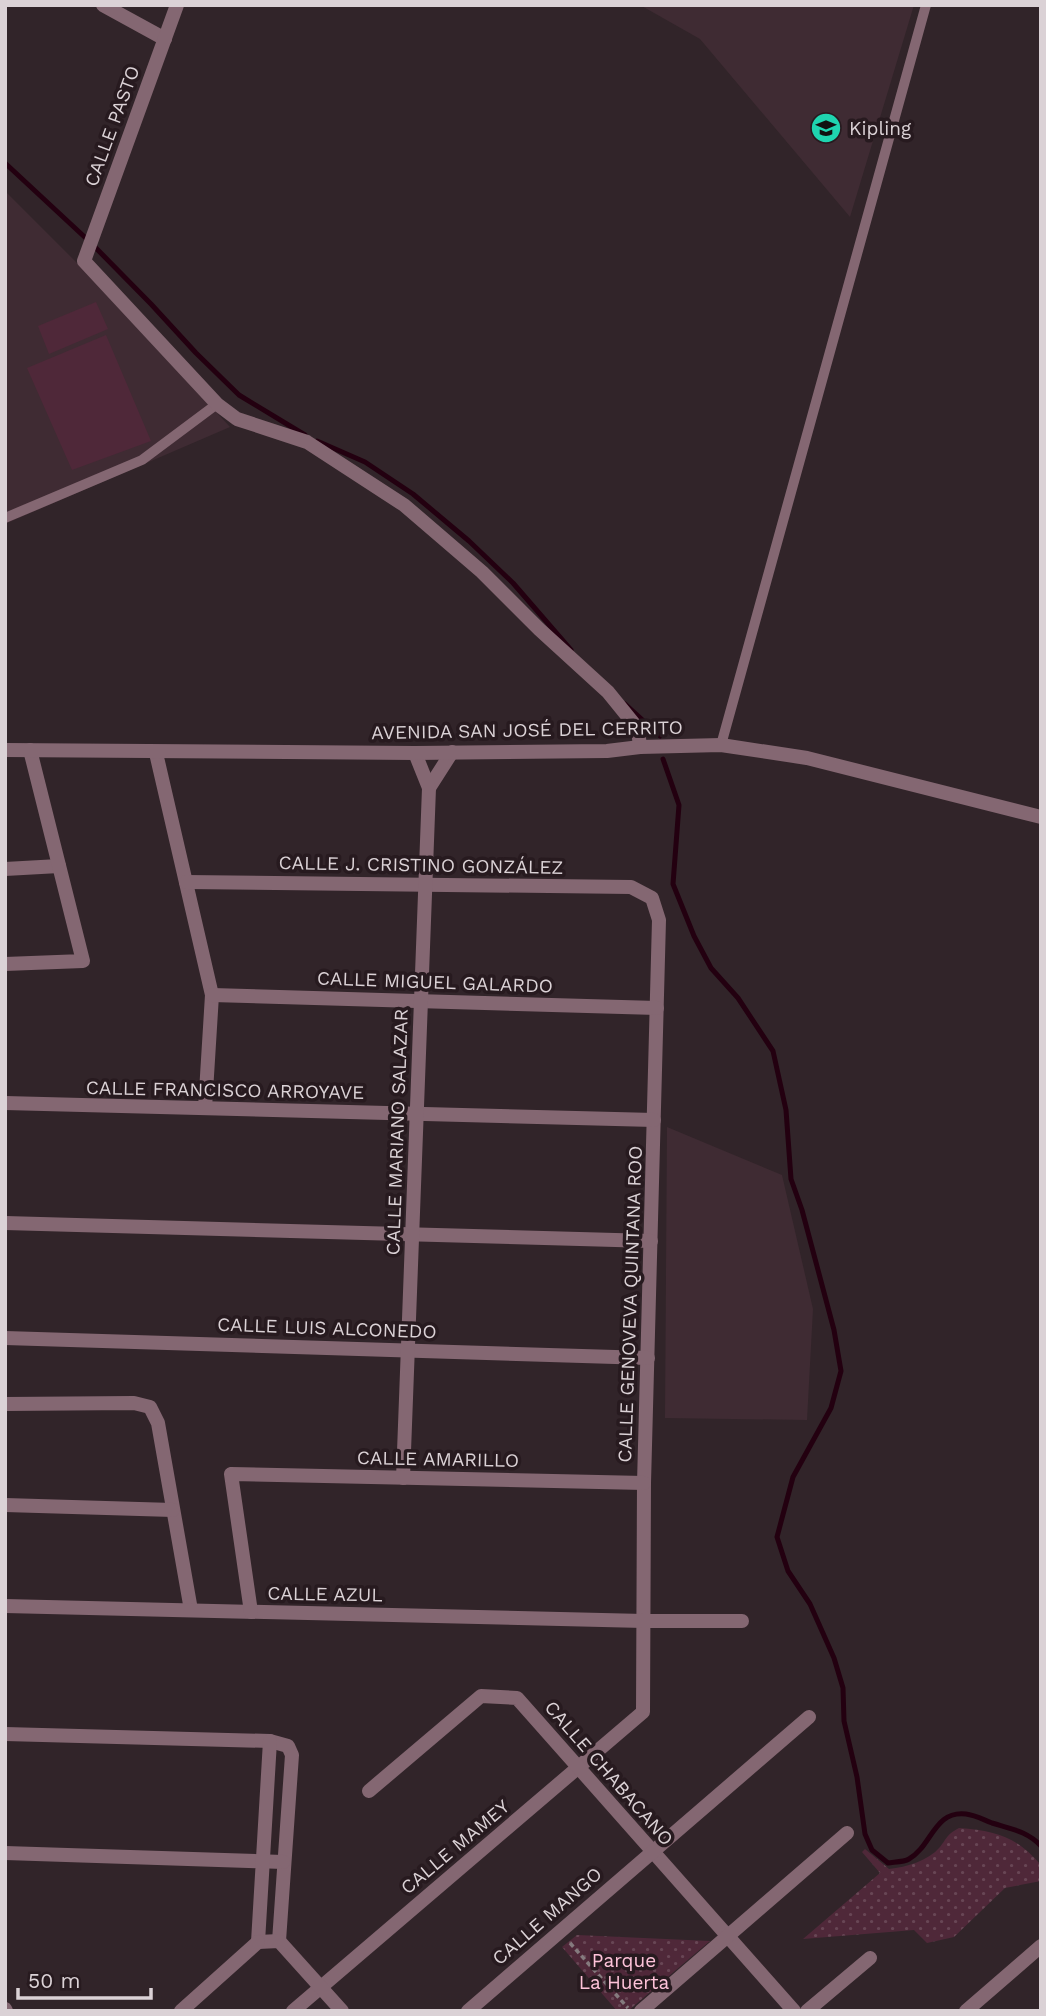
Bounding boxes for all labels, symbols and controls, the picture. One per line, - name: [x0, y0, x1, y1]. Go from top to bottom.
- street label: CALLE PASTO: [79, 62, 145, 190]
- school or university icon: Kipling: [809, 111, 843, 145]
- place label: Kipling: [849, 117, 912, 140]
- street label: AVENIDA SAN JOSÉ DEL CERRITO: [371, 716, 683, 744]
- street label: CALLE J. CRISTINO GONZÁLEZ: [278, 851, 564, 879]
- street label: CALLE MIGUEL GALARDO: [317, 966, 553, 998]
- street label: CALLE MARIANO SALAZAR: [381, 1008, 413, 1256]
- street label: CALLE FRANCISCO ARROYAVE: [86, 1076, 364, 1104]
- street label: CALLE GENOVEVA QUINTANA ROO: [613, 1145, 647, 1463]
- street label: CALLE LUIS ALCONEDO: [217, 1313, 437, 1343]
- street label: CALLE AMARILLO: [357, 1446, 519, 1472]
- street label: CALLE AZUL: [267, 1581, 383, 1607]
- street label: CALLE CHABACANO: [540, 1696, 678, 1850]
- street label: CALLE MAMEY: [396, 1795, 514, 1899]
- street label: CALLE MANGO: [488, 1862, 606, 1970]
- park label: Parque La Huerta: [579, 1949, 670, 1994]
- scale bar: [18, 1956, 150, 2000]
- text: 50 m: [28, 1968, 80, 1993]

